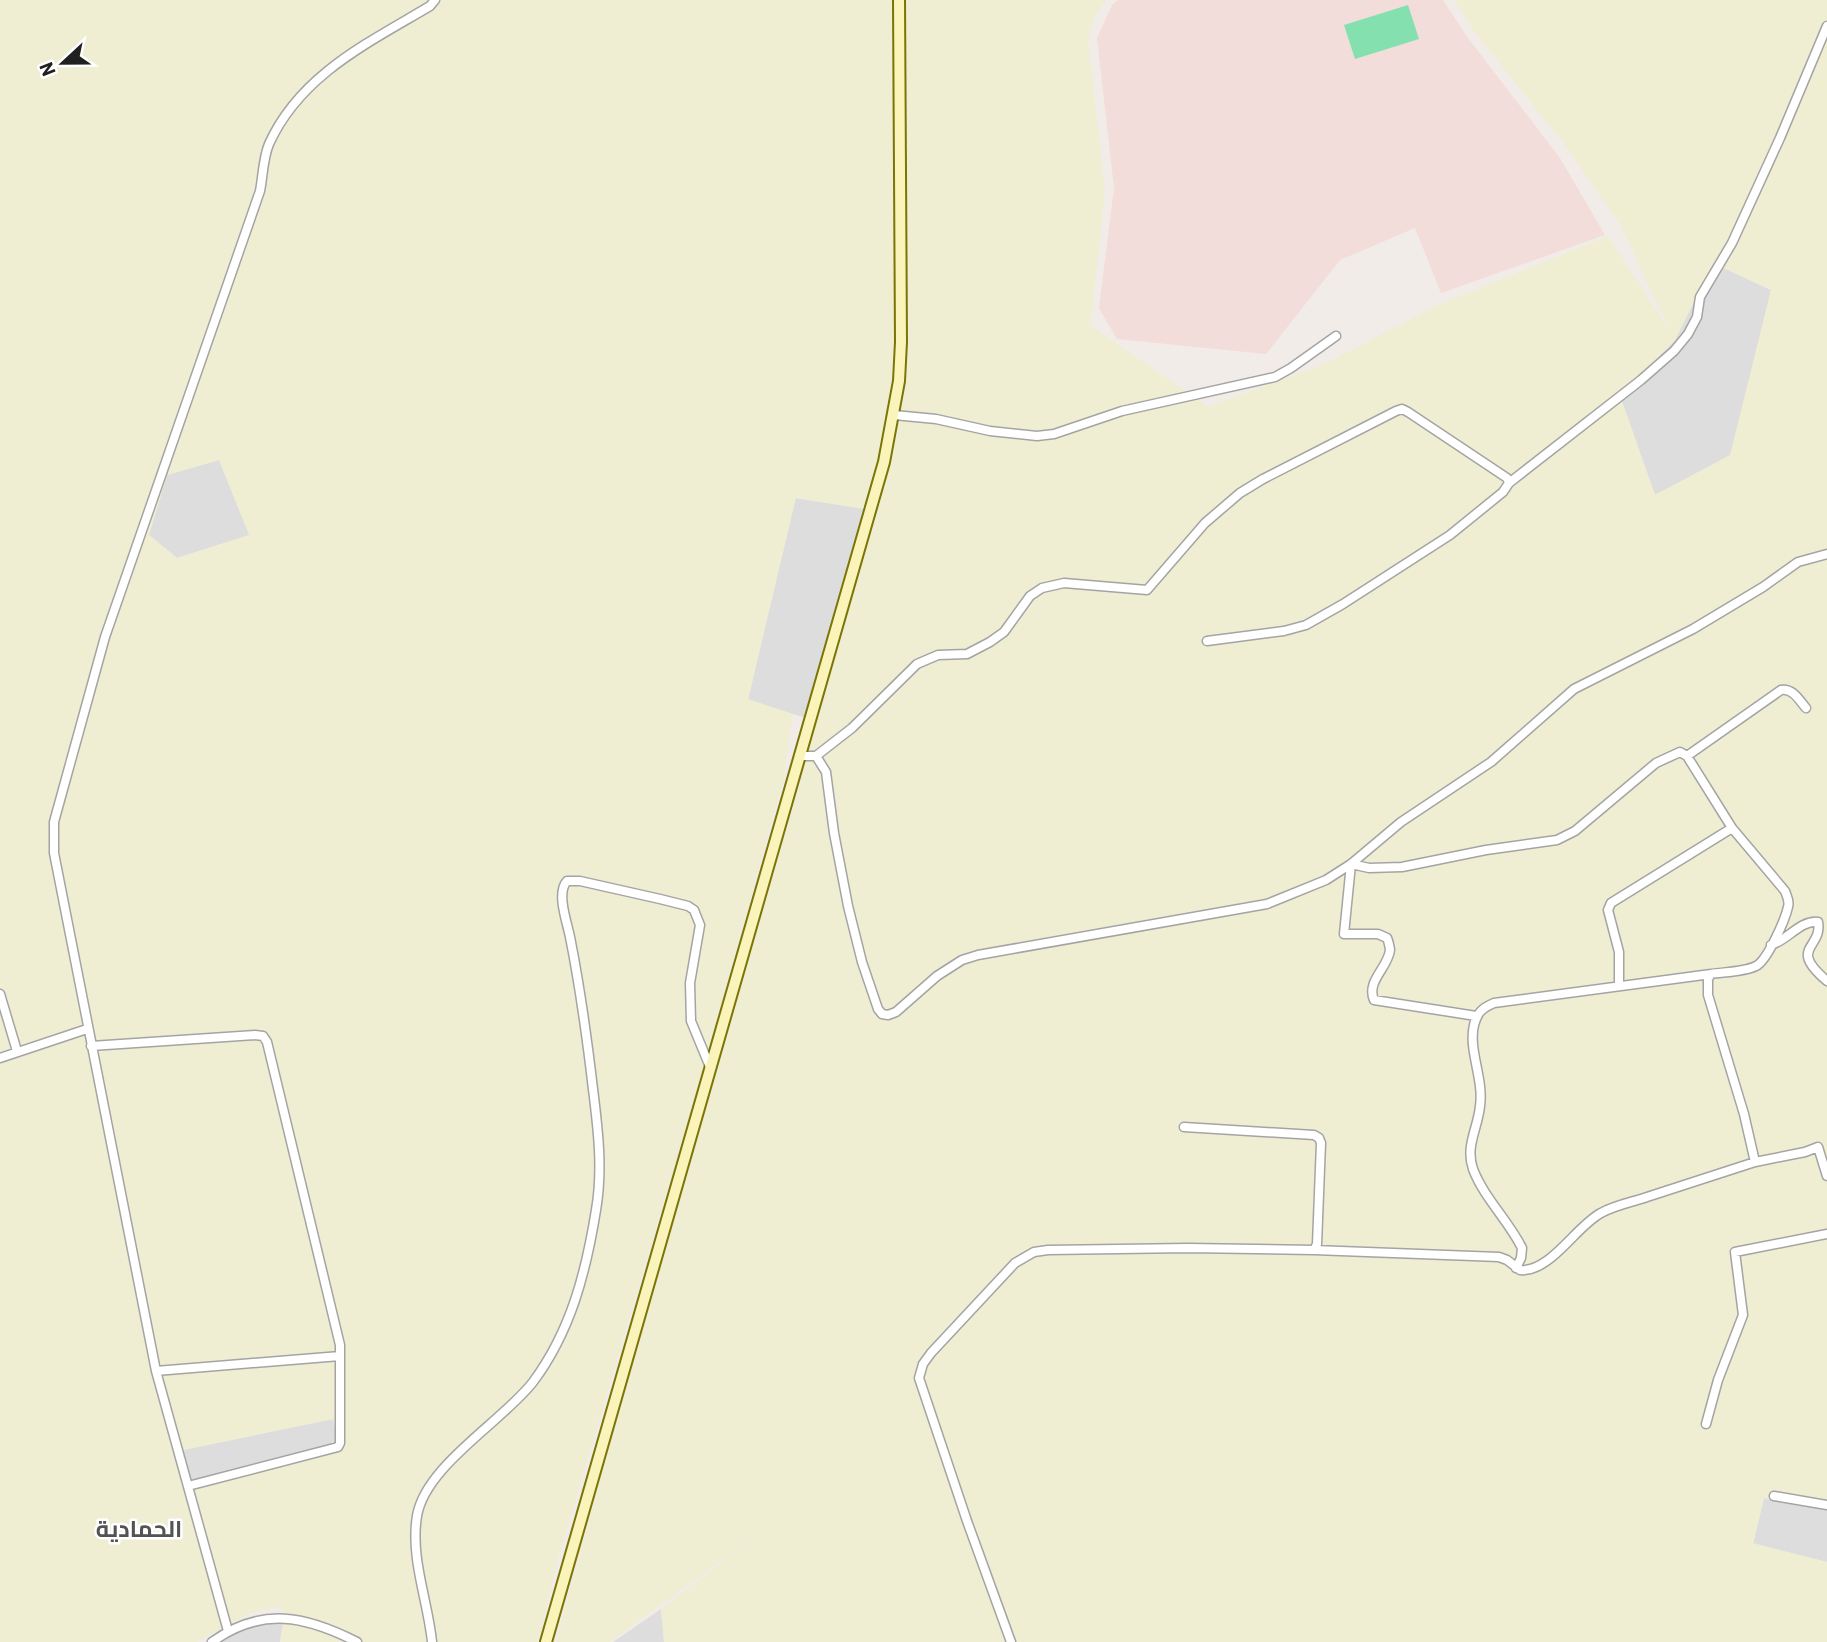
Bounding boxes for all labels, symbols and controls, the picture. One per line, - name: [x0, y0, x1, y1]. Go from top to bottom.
- north arrow: [28, 28, 98, 98]
- text: N: [34, 59, 60, 80]
- district label: الحمادية: [96, 1514, 182, 1542]

